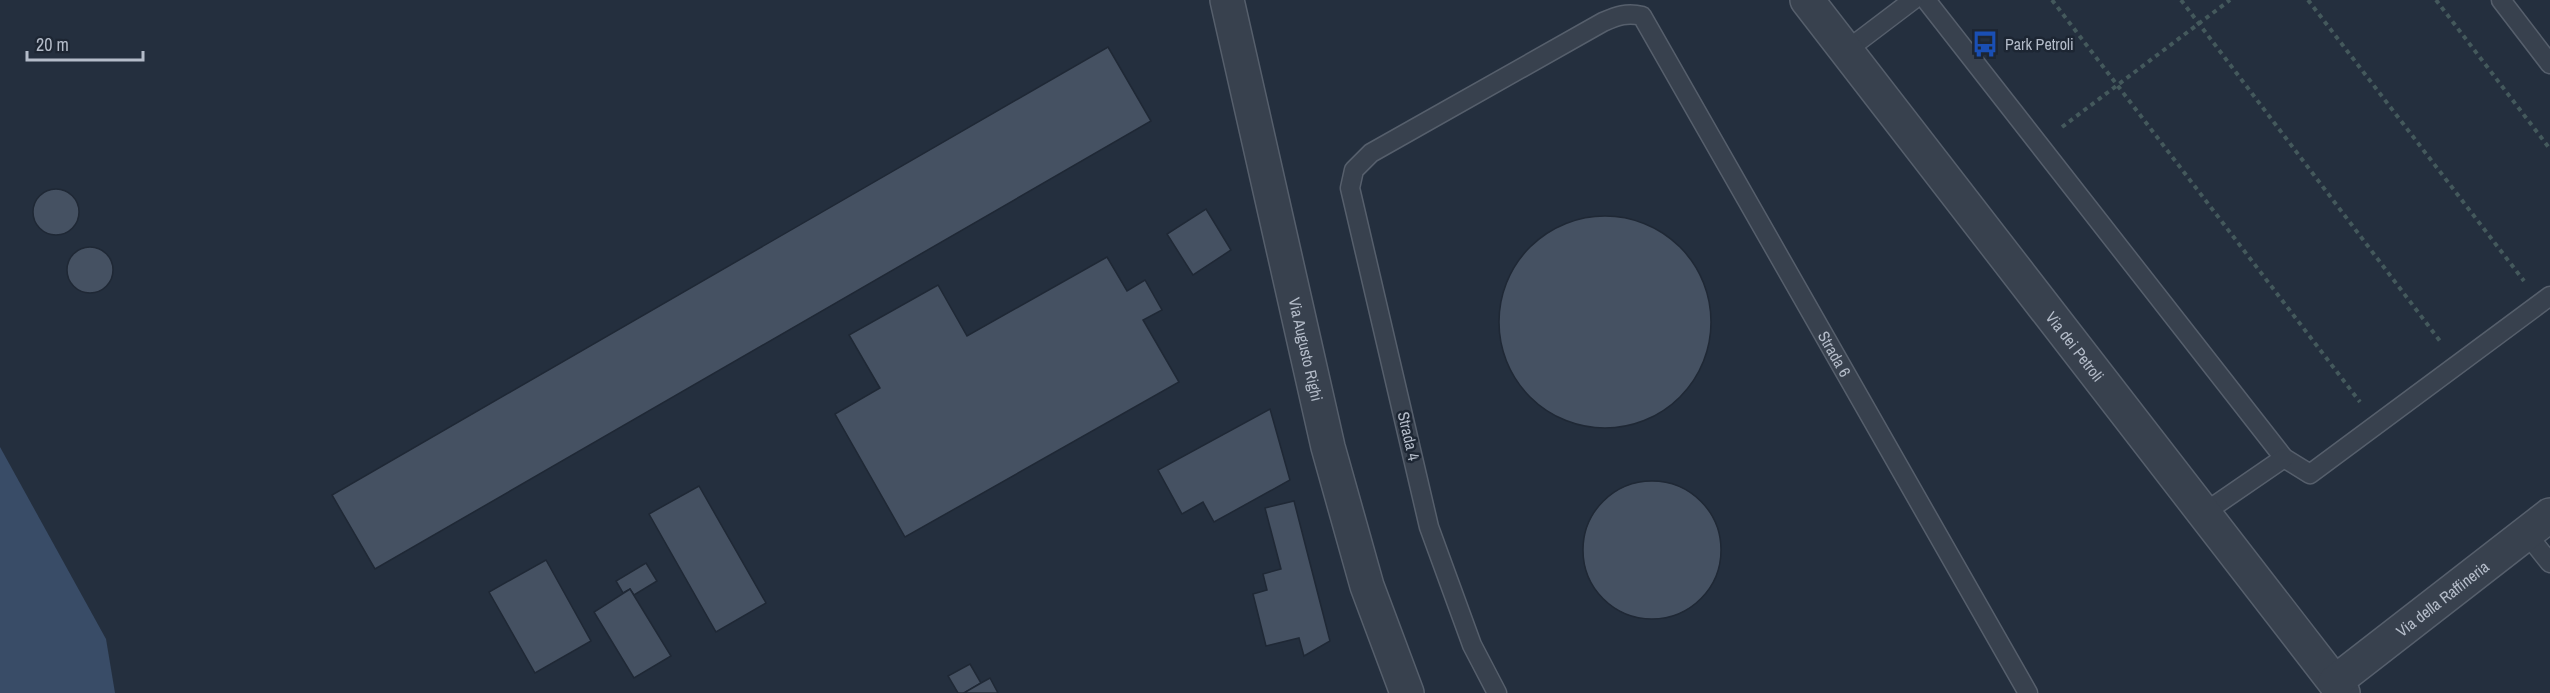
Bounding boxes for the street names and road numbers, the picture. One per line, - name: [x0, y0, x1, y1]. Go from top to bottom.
- street label: Via Augusto Righi: [1284, 295, 1328, 403]
- street label: Via dei Petroli: [2041, 307, 2109, 386]
- street label: Strada 6: [1813, 327, 1857, 381]
- street label: Strada 4: [1393, 409, 1425, 463]
- street label: Via della Raffineria: [2391, 555, 2494, 642]

